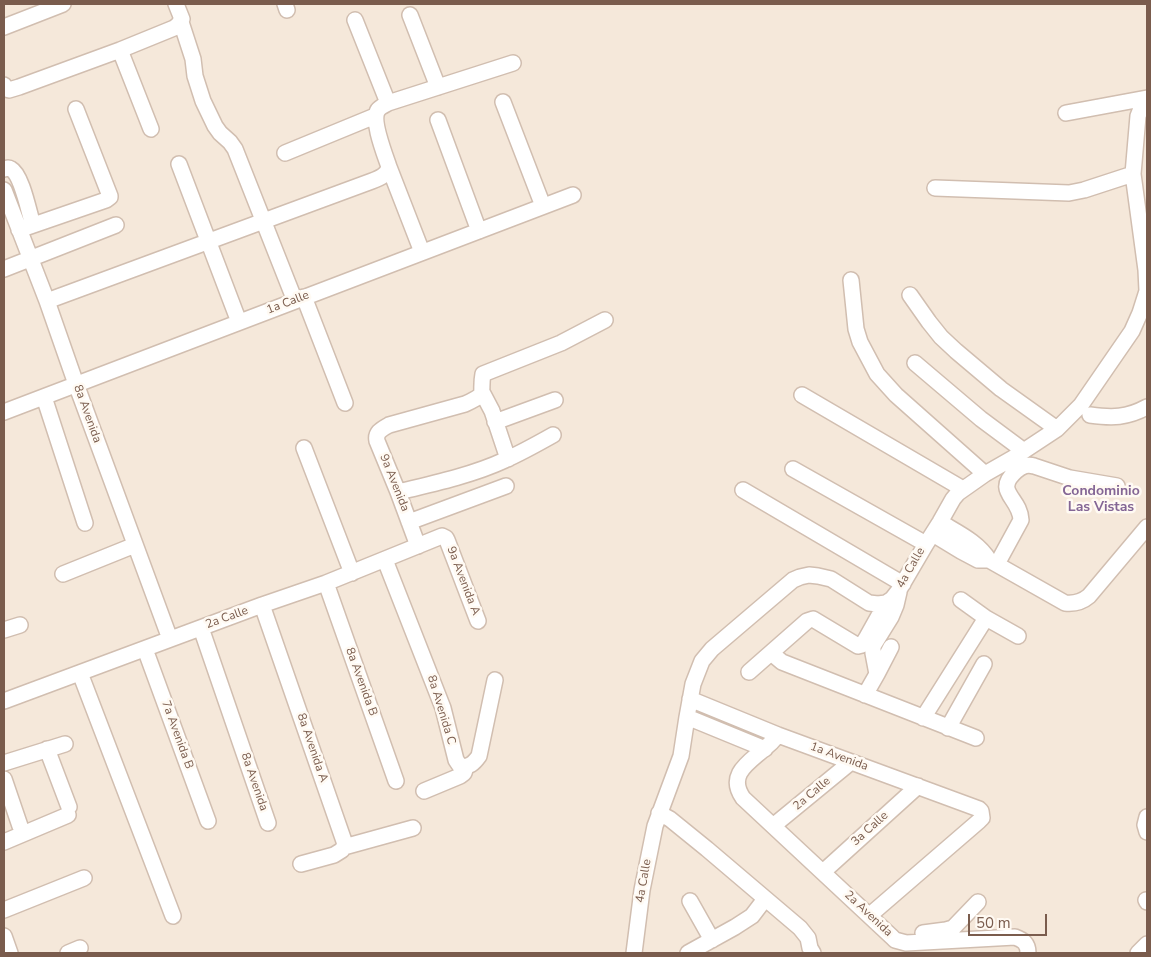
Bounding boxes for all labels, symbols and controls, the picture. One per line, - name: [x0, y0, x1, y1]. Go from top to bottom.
- street label: 1a Calle: [265, 288, 311, 318]
- street label: 8a Avenida: [70, 383, 104, 445]
- street label: 9a Avenida: [376, 452, 412, 514]
- district label: Condominio Las Vistas: [1062, 484, 1140, 516]
- street label: 9a Avenida A: [443, 545, 483, 617]
- street label: 4a Calle: [894, 545, 928, 591]
- street label: 2a Calle: [204, 604, 250, 632]
- street label: 8a Avenida B: [342, 646, 380, 718]
- street label: 8a Avenida C: [424, 674, 458, 746]
- street label: 7a Avenida B: [158, 699, 196, 771]
- street label: 8a Avenida A: [293, 711, 331, 785]
- street label: 1a Avenida: [808, 740, 870, 774]
- street label: 8a Avenida: [237, 751, 271, 813]
- street label: 2a Calle: [790, 774, 834, 814]
- street label: 3a Calle: [849, 809, 891, 849]
- street label: 4a Calle: [633, 858, 655, 904]
- street label: 2a Avenida: [841, 888, 895, 940]
- scale bar: [971, 904, 1050, 936]
- text: 50 m: [976, 913, 1011, 933]

